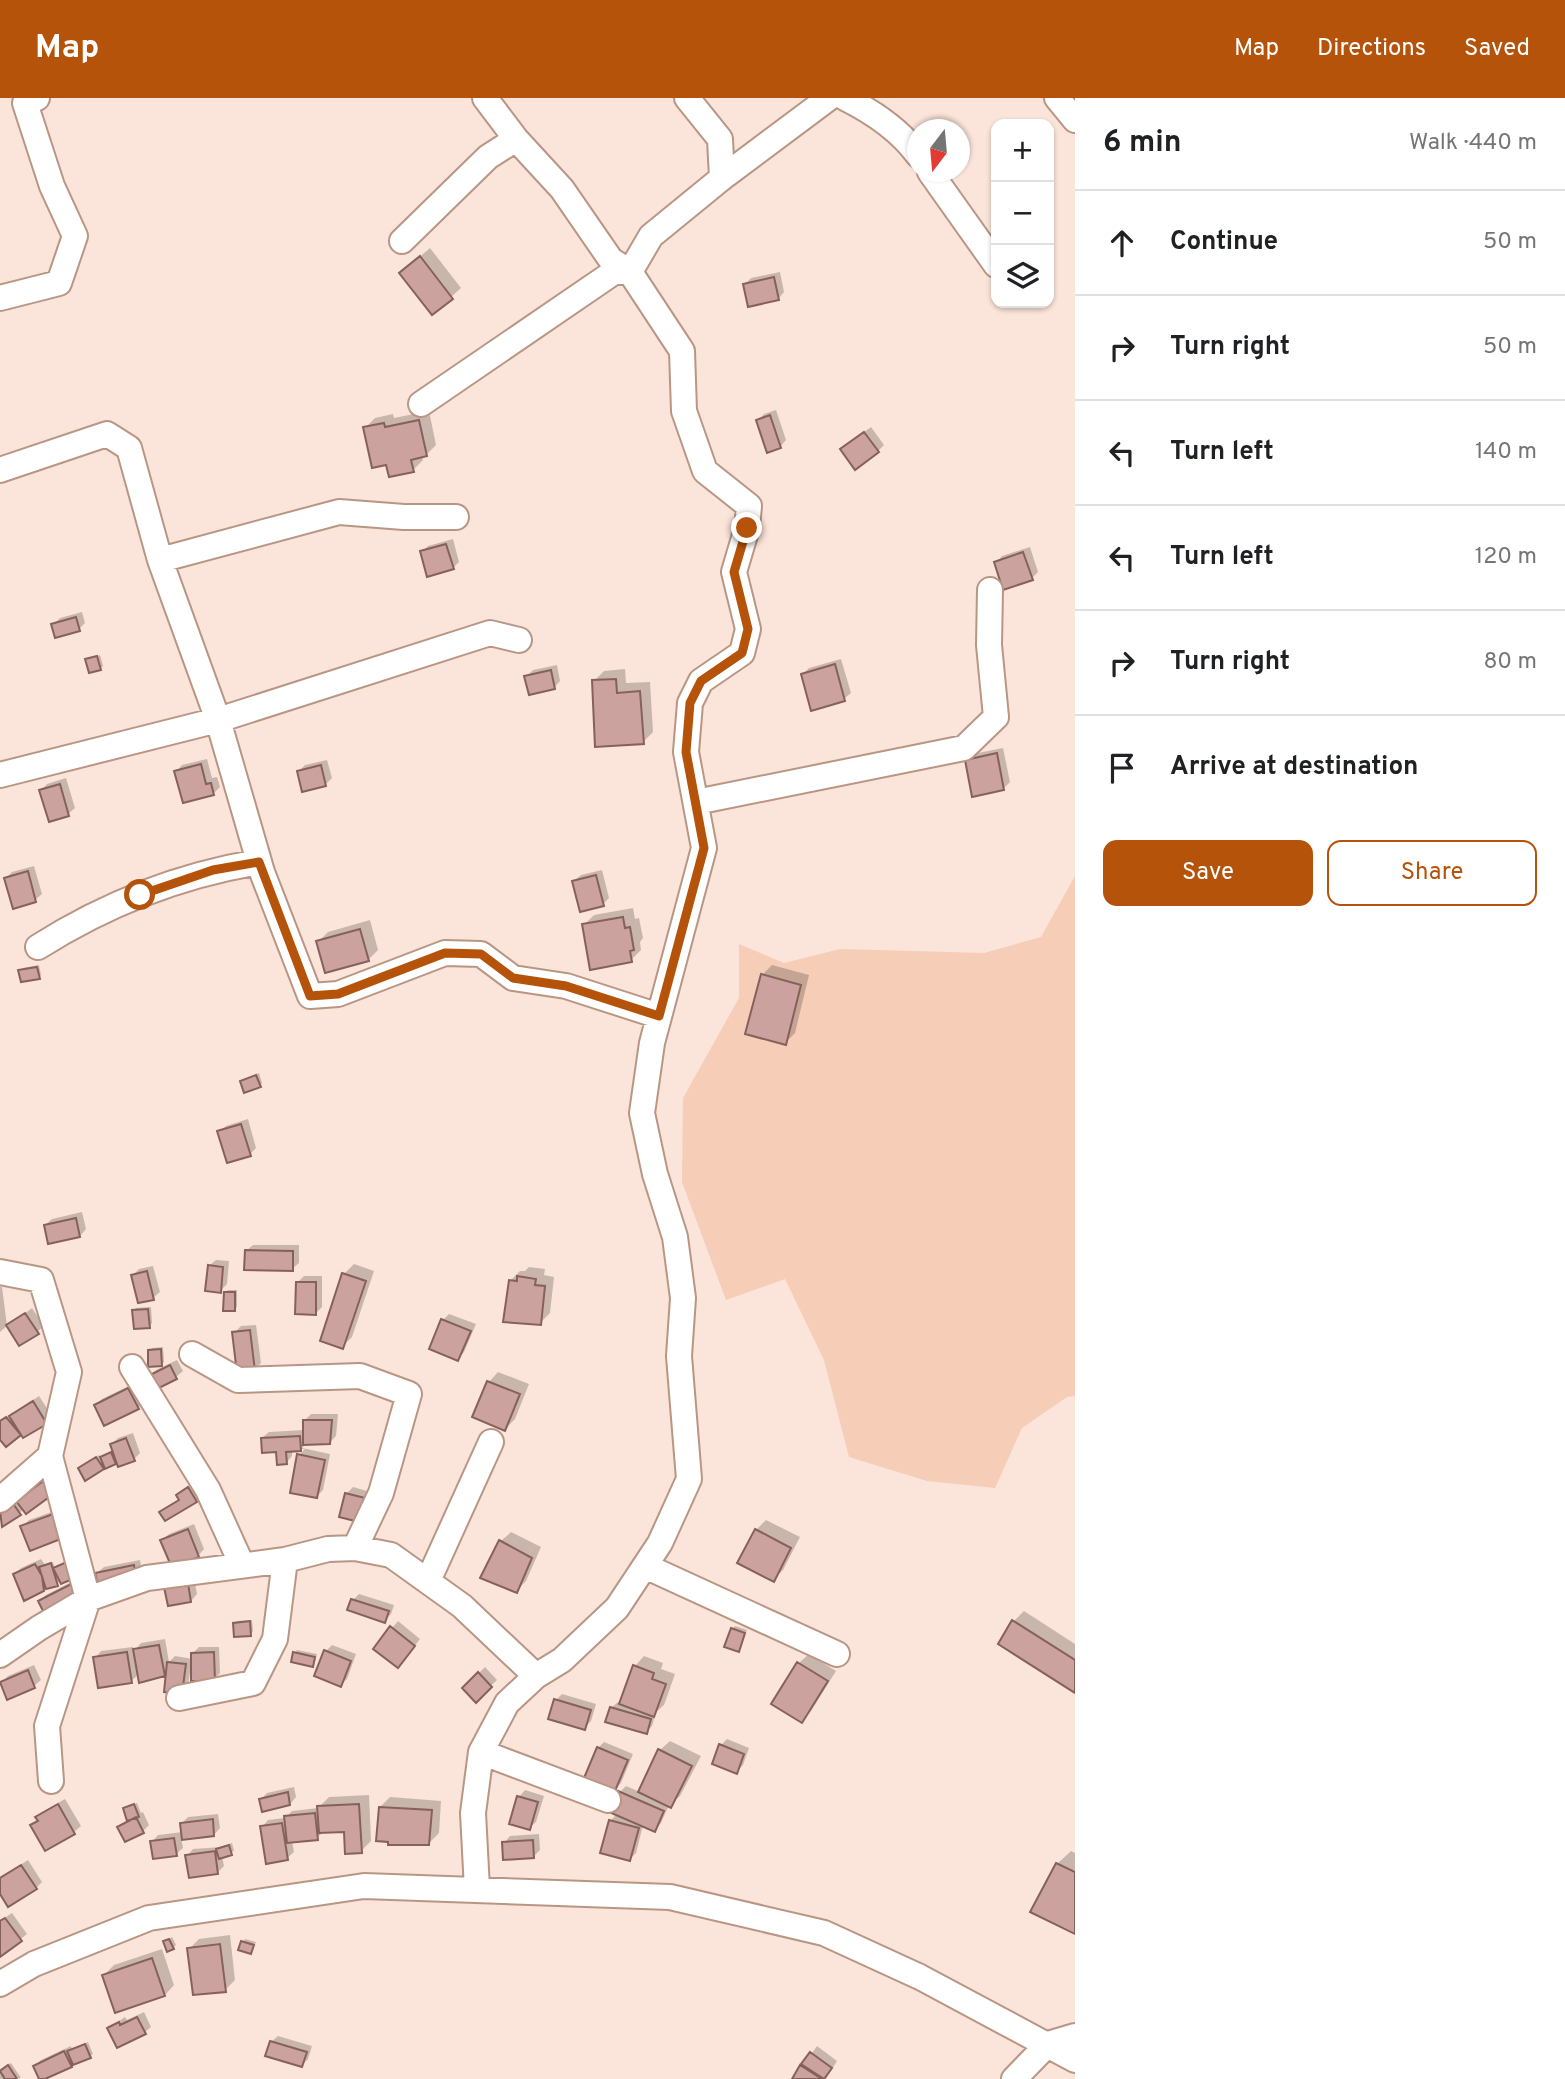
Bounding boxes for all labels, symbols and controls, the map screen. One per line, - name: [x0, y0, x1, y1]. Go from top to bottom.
- text: Map: [35, 28, 99, 70]
- text: Map: [1234, 34, 1279, 64]
- text: Directions: [1317, 34, 1426, 64]
- text: Saved: [1464, 34, 1530, 64]
- north arrow: [907, 119, 970, 182]
- map controls: [991, 119, 1054, 308]
- button: +: [991, 119, 1054, 182]
- text: 6 min: [1103, 125, 1181, 162]
- text: Walk · 440 m: [1409, 129, 1537, 158]
- button: −: [991, 182, 1054, 245]
- icon: ahead: [1103, 224, 1141, 262]
- text: Continue: [1170, 226, 1278, 259]
- text: 50 m: [1483, 228, 1537, 257]
- button: layers: [991, 245, 1054, 308]
- icon: right: [1103, 329, 1141, 367]
- text: Turn right: [1170, 331, 1290, 364]
- text: 50 m: [1483, 333, 1537, 362]
- icon: left: [1103, 434, 1141, 472]
- text: Turn left: [1170, 436, 1274, 469]
- text: 140 m: [1475, 438, 1537, 467]
- route end: [731, 512, 762, 543]
- icon: left: [1103, 539, 1141, 577]
- text: Turn left: [1170, 541, 1274, 574]
- text: 120 m: [1475, 543, 1537, 572]
- icon: right: [1103, 644, 1141, 682]
- text: Turn right: [1170, 646, 1290, 679]
- text: 80 m: [1484, 648, 1537, 677]
- icon: arrive: [1103, 749, 1141, 787]
- text: Arrive at destination: [1170, 751, 1418, 784]
- button: Save: [1103, 840, 1313, 906]
- button: Share: [1327, 840, 1537, 906]
- route start: [124, 879, 155, 910]

